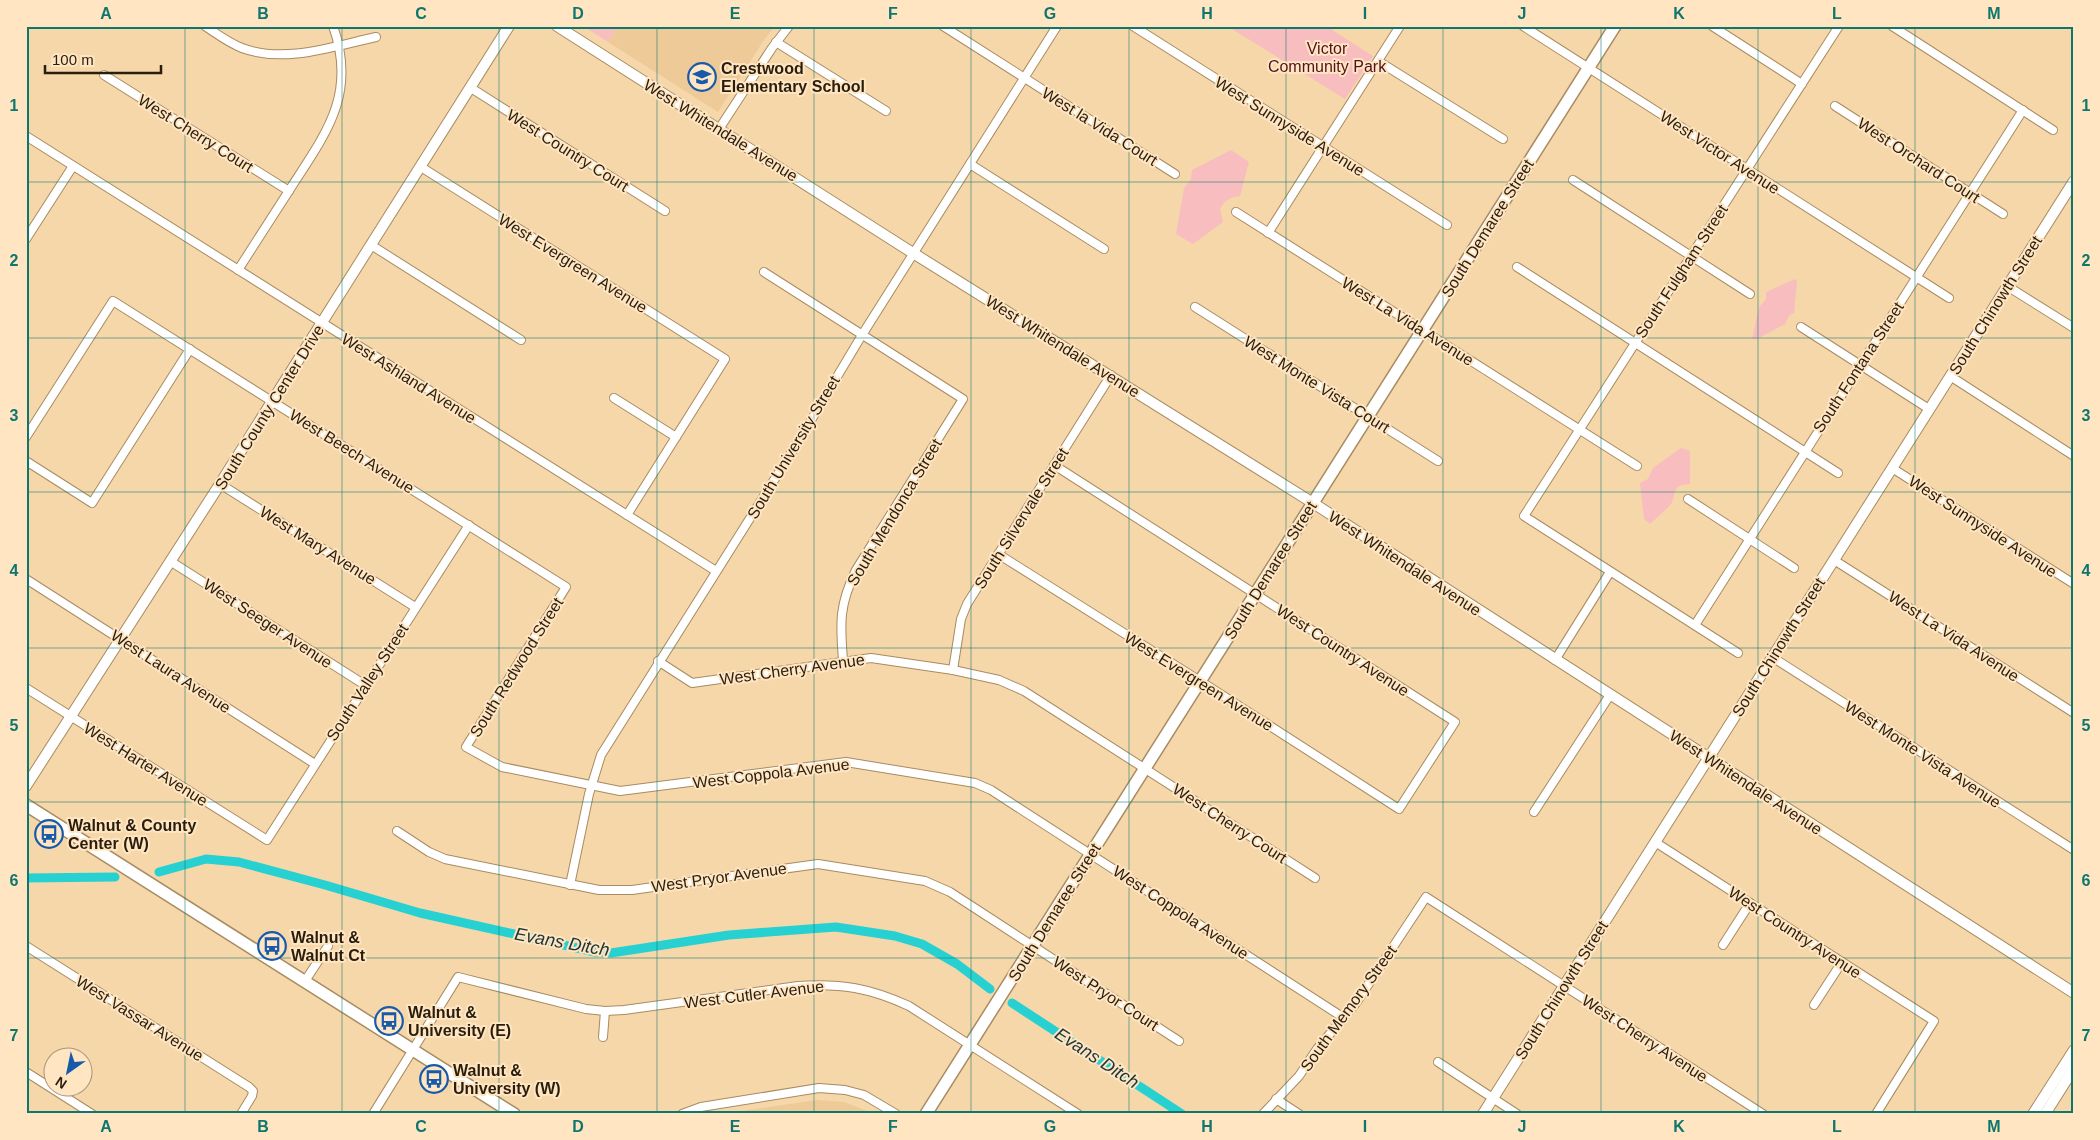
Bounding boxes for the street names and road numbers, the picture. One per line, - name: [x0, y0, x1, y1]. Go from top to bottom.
- street label: West Sunnyside Avenue: [1212, 73, 1368, 179]
- street label: West Whitendale Avenue: [641, 76, 801, 185]
- street label: West la Vida Court: [1039, 84, 1161, 169]
- street label: West Cherry Court: [135, 91, 257, 176]
- street label: West Country Court: [504, 106, 632, 195]
- street label: West Victor Avenue: [1657, 108, 1783, 197]
- street label: West Orchard Court: [1855, 115, 1983, 207]
- street label: South Demaree Street: [1438, 156, 1537, 300]
- street label: South Fulgham Street: [1632, 201, 1731, 341]
- street label: West Evergreen Avenue: [495, 211, 650, 316]
- street label: South Chinowth Street: [1946, 232, 2045, 378]
- street label: West La Vida Avenue: [1339, 274, 1477, 369]
- street label: West Whitendale Avenue: [983, 292, 1143, 401]
- street label: South Fontana Street: [1810, 298, 1907, 436]
- street label: South County Center Drive: [212, 322, 327, 493]
- street label: West Ashland Avenue: [338, 330, 479, 427]
- street label: West Monte Vista Court: [1241, 333, 1393, 437]
- street label: South University Street: [744, 372, 843, 522]
- street label: West Beech Avenue: [286, 406, 417, 497]
- street label: South Mendonca Street: [844, 435, 945, 589]
- street label: South Silvervale Street: [971, 444, 1072, 592]
- street label: West Sunnyside Avenue: [1906, 472, 2060, 581]
- street label: South Demaree Street: [1221, 498, 1320, 642]
- street label: West Mary Avenue: [257, 503, 379, 588]
- street label: West Whitendale Avenue: [1325, 508, 1484, 619]
- street label: South Chinowth Street: [1729, 574, 1828, 720]
- street label: West Seeger Avenue: [200, 576, 335, 671]
- street label: West La Vida Avenue: [1885, 588, 2022, 685]
- street label: South Redwood Street: [467, 594, 567, 740]
- street label: West Country Avenue: [1273, 601, 1412, 700]
- street label: South Valley Street: [323, 620, 412, 744]
- street label: West Laura Avenue: [108, 626, 234, 716]
- street label: West Evergreen Avenue: [1121, 629, 1276, 734]
- street label: West Cherry Avenue: [719, 651, 866, 688]
- street label: West Monte Vista Avenue: [1842, 698, 2004, 811]
- street label: West Harter Avenue: [81, 719, 211, 809]
- street label: West Whitendale Avenue: [1666, 727, 1825, 838]
- street label: West Coppola Avenue: [692, 755, 850, 792]
- street label: West Cherry Court: [1170, 780, 1290, 867]
- street label: South Demaree Street: [1005, 840, 1104, 984]
- street label: West Pryor Avenue: [650, 860, 788, 895]
- street label: West Coppola Avenue: [1110, 862, 1252, 963]
- street label: West Country Avenue: [1725, 883, 1864, 982]
- street label: South Chinowth Street: [1512, 917, 1611, 1063]
- street label: South Memory Street: [1297, 942, 1400, 1074]
- street label: West Pryor Court: [1050, 953, 1162, 1034]
- street label: West Vassar Avenue: [73, 972, 207, 1065]
- street label: West Cutler Avenue: [683, 977, 825, 1012]
- street label: West Cherry Avenue: [1579, 991, 1711, 1085]

